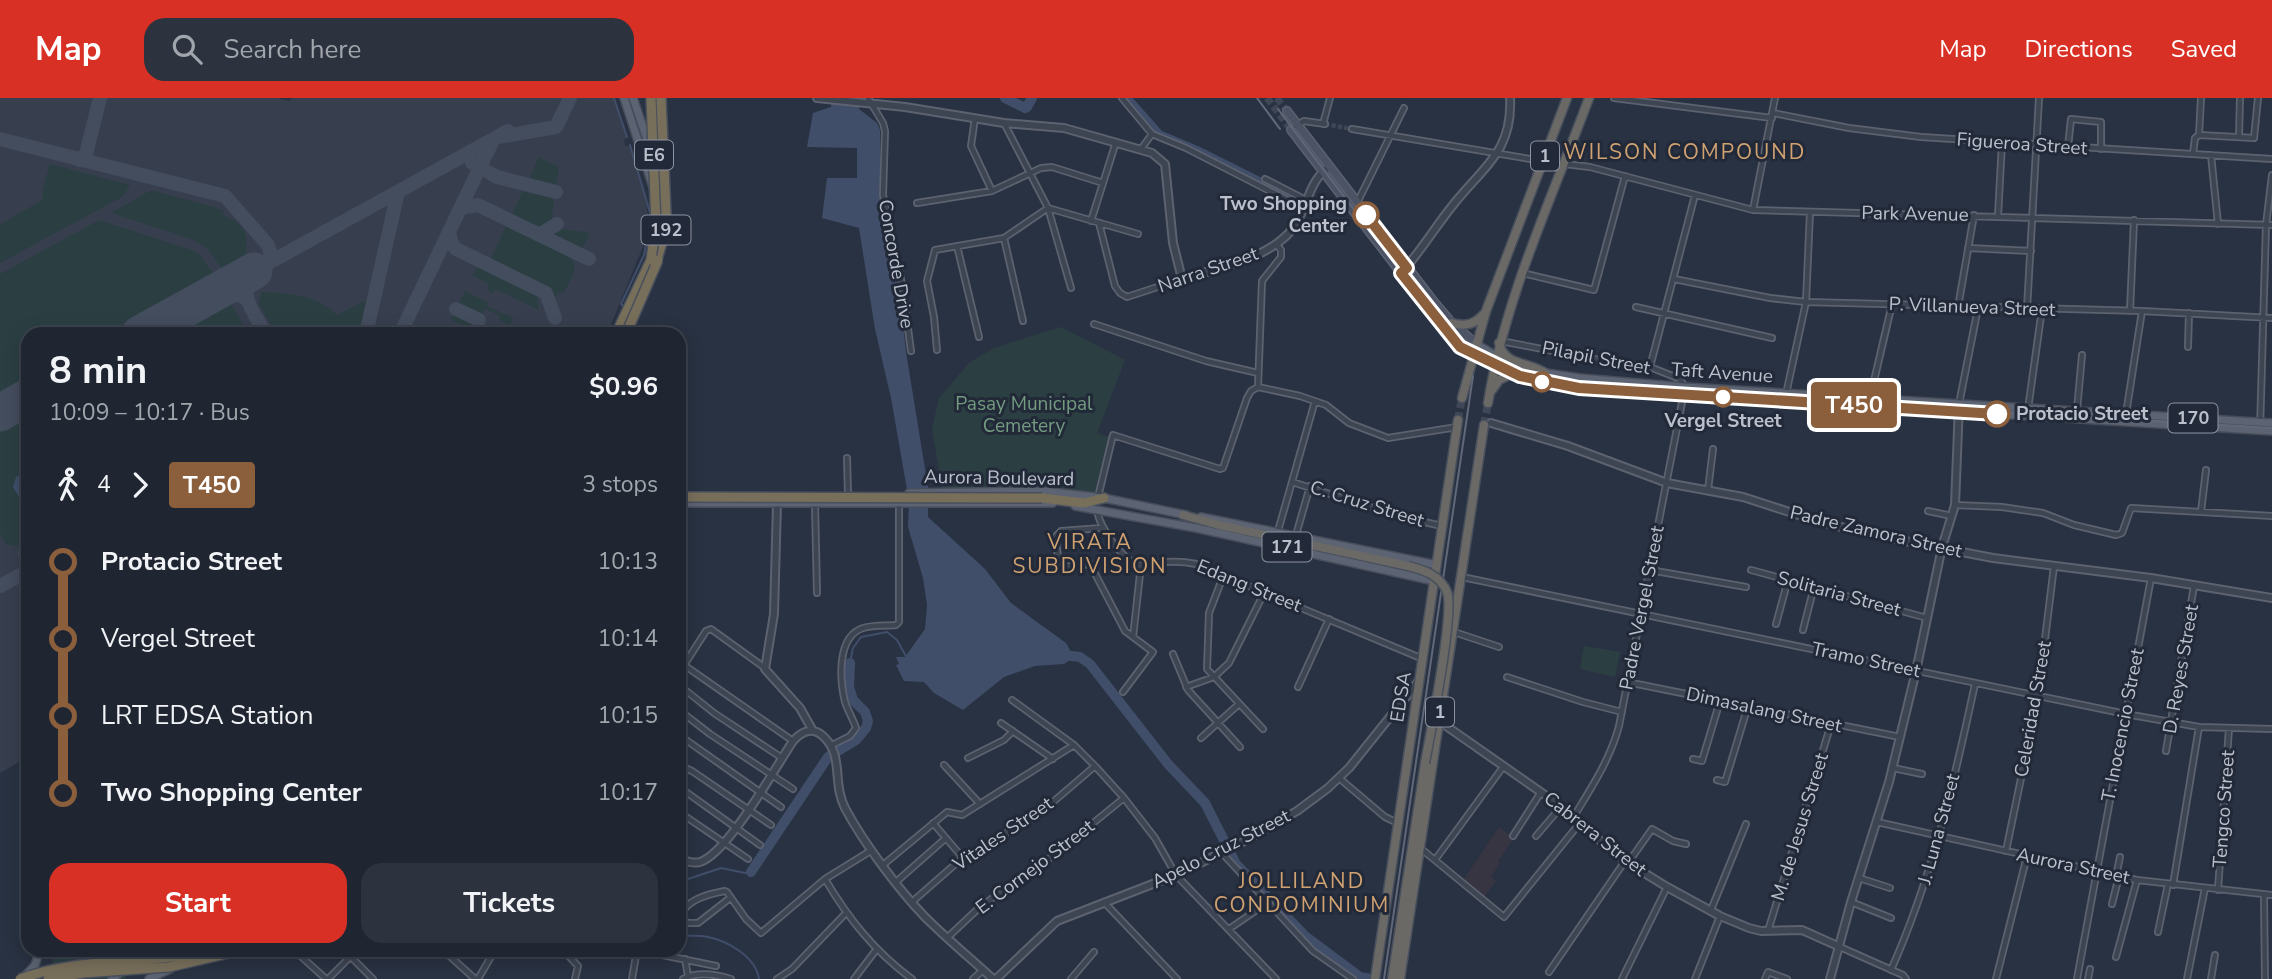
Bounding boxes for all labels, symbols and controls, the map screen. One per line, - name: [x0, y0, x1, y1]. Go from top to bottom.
- search box: [144, 18, 634, 81]
- text: Map: [35, 27, 102, 72]
- icon: search: [168, 30, 206, 68]
- text: Search here: [224, 32, 361, 67]
- text: Map: [1939, 33, 1986, 65]
- text: Directions: [2024, 33, 2133, 65]
- text: Saved: [2171, 33, 2237, 65]
- street label: Figueroa Street: [1956, 126, 2088, 162]
- district label: WILSON COMPOUND: [1564, 138, 1806, 166]
- road number: E6: [635, 140, 673, 170]
- road number: 1: [1531, 142, 1559, 170]
- place label: Two Shopping Center: [1220, 191, 1348, 239]
- street label: Concorde Drive: [872, 197, 920, 331]
- street label: Park Avenue: [1861, 200, 1969, 228]
- marker: Two Shopping Center: [1353, 202, 1379, 228]
- road number: 192: [642, 216, 690, 244]
- street label: Narra Street: [1154, 241, 1262, 299]
- street label: P. Villanueva Street: [1888, 291, 2056, 323]
- street label: Pilapil Street: [1540, 335, 1653, 381]
- text: 8 min: [49, 345, 147, 396]
- street label: Taft Avenue: [1670, 356, 1774, 390]
- text: $0.96: [589, 369, 658, 404]
- unlabelled marker: [1532, 372, 1552, 392]
- line badge: T450: [1805, 382, 1903, 428]
- marker: Vergel Street: [1713, 387, 1733, 407]
- text: T450: [1825, 389, 1883, 421]
- park label: Pasay Municipal Cemetery: [955, 391, 1093, 439]
- text: 10:09 – 10:17 · Bus: [49, 397, 250, 428]
- marker: Protacio Street: [1984, 401, 2010, 427]
- place label: Protacio Street: [2016, 401, 2149, 427]
- road number: 170: [2168, 404, 2218, 432]
- place label: Vergel Street: [1663, 408, 1782, 434]
- street label: Aurora Boulevard: [924, 464, 1074, 492]
- icon: walk: [49, 466, 87, 504]
- icon: forward: [121, 466, 159, 504]
- text: 4: [97, 469, 111, 500]
- text: T450: [183, 469, 241, 501]
- text: 3 stops: [582, 469, 658, 500]
- street label: C. Cruz Street: [1307, 474, 1428, 534]
- street label: Padre Zamora Street: [1787, 500, 1965, 565]
- street label: Padre Vergel Street: [1613, 523, 1671, 692]
- district label: VIRATA SUBDIVISION: [1012, 528, 1168, 580]
- road number: 171: [1262, 532, 1312, 561]
- text: Protacio Street: [101, 544, 282, 579]
- text: 10:13: [598, 546, 658, 577]
- street label: Edang Street: [1193, 553, 1306, 619]
- street label: Solitaria Street: [1774, 565, 1904, 623]
- street label: D. Reyes Street: [2157, 602, 2205, 736]
- text: Vergel Street: [101, 621, 255, 656]
- text: 10:14: [598, 623, 658, 654]
- street label: Tramo Street: [1809, 636, 1923, 684]
- street label: Celeridad Street: [2008, 638, 2058, 779]
- street label: T. Inocencio Street: [2095, 646, 2151, 804]
- street label: EDSA: [1384, 670, 1418, 724]
- street label: Dimasalang Street: [1684, 681, 1845, 739]
- text: LRT EDSA Station: [101, 698, 314, 733]
- road number: 1: [1426, 698, 1454, 726]
- text: 10:15: [598, 700, 658, 731]
- street label: M. de Jesus Street: [1765, 749, 1835, 904]
- street label: Tengco Street: [2207, 749, 2241, 869]
- street label: J. Luna Street: [1912, 771, 1966, 888]
- text: Two Shopping Center: [101, 775, 362, 810]
- text: 10:17: [598, 777, 658, 808]
- street label: Cabrera Street: [1538, 786, 1652, 883]
- street label: Vitales Street: [947, 791, 1059, 878]
- street label: Apelo Cruz Street: [1147, 803, 1295, 895]
- street label: E. Cornejo Street: [970, 813, 1100, 920]
- street label: Aurora Street: [2014, 841, 2132, 891]
- button: Start: [49, 863, 347, 943]
- button: Tickets: [361, 863, 658, 943]
- district label: JOLLILAND CONDOMINIUM: [1214, 867, 1390, 919]

